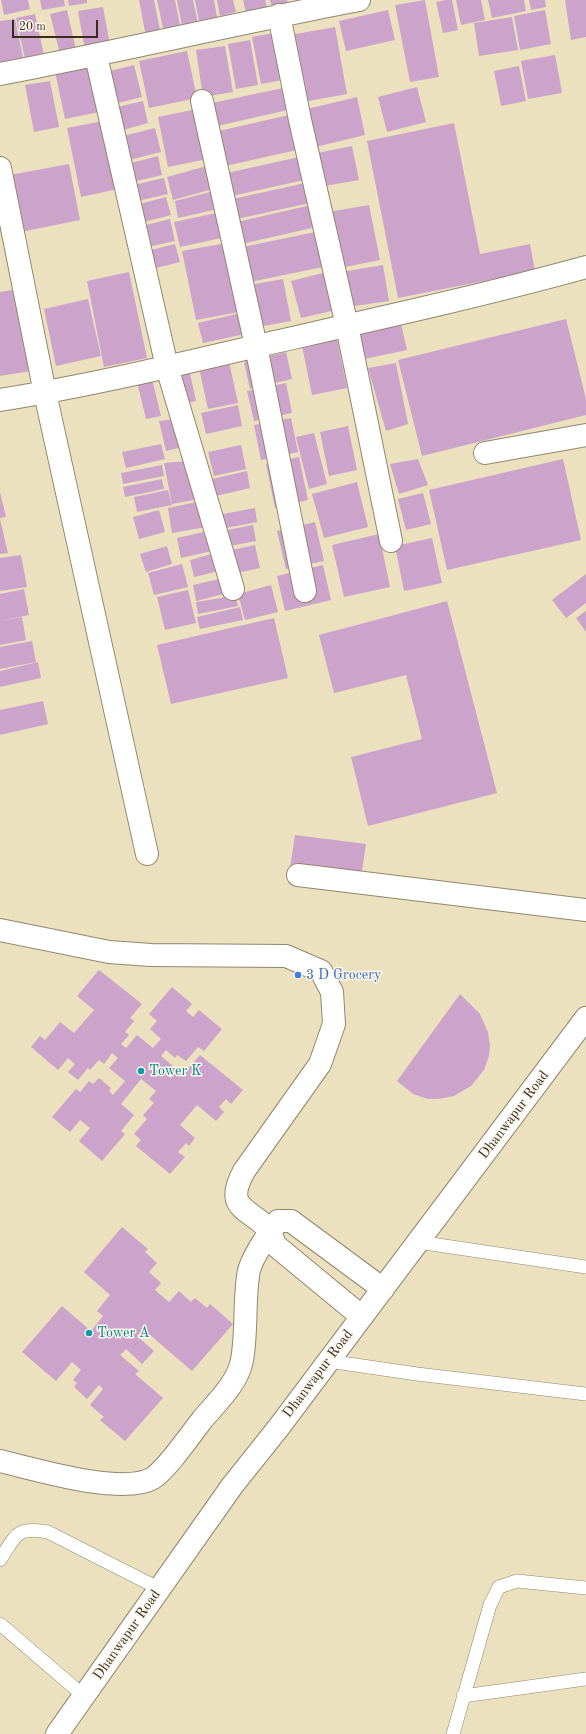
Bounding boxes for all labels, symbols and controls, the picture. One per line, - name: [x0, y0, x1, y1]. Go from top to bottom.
- scale bar: [14, 12, 100, 38]
- text: 20 m: [19, 21, 46, 33]
- place label: 3 D Grocery: [306, 967, 381, 983]
- marker: 3 D Grocery: [293, 970, 303, 980]
- place label: Tower K: [149, 1063, 202, 1079]
- marker: Tower K: [136, 1066, 146, 1076]
- street label: Dhanwapur Road: [475, 1068, 553, 1162]
- place label: Tower A: [97, 1325, 150, 1341]
- street label: Dhanwapur Road: [279, 1327, 357, 1421]
- marker: Tower A: [84, 1328, 94, 1338]
- street label: Dhanwapur Road: [90, 1587, 164, 1683]

